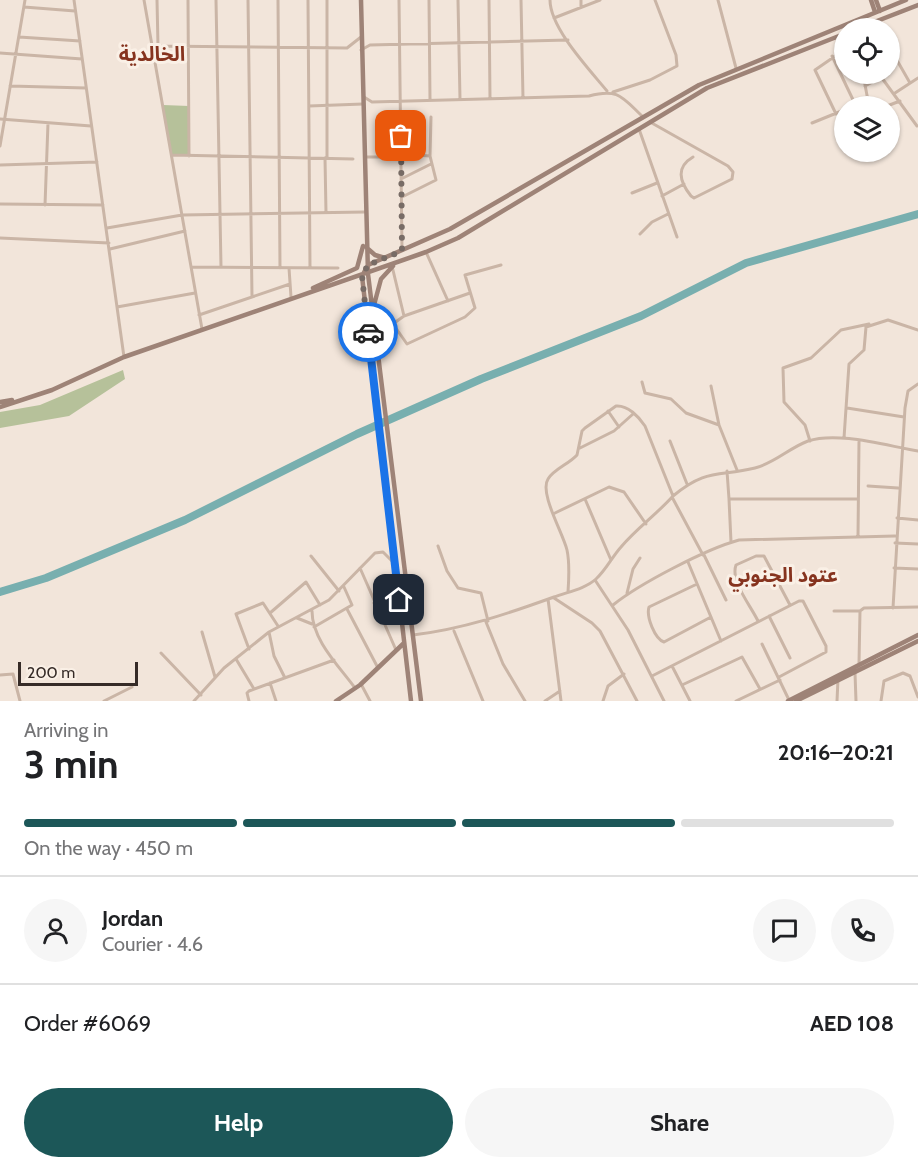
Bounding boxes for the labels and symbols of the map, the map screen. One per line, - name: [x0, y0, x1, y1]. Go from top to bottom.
- district label: الخالدية: [119, 42, 185, 66]
- pin: [375, 110, 426, 161]
- courier: [338, 302, 398, 362]
- district label: عتود الجنوبي: [728, 563, 838, 592]
- pin: [373, 574, 424, 625]
- scale bar: [18, 659, 138, 686]

